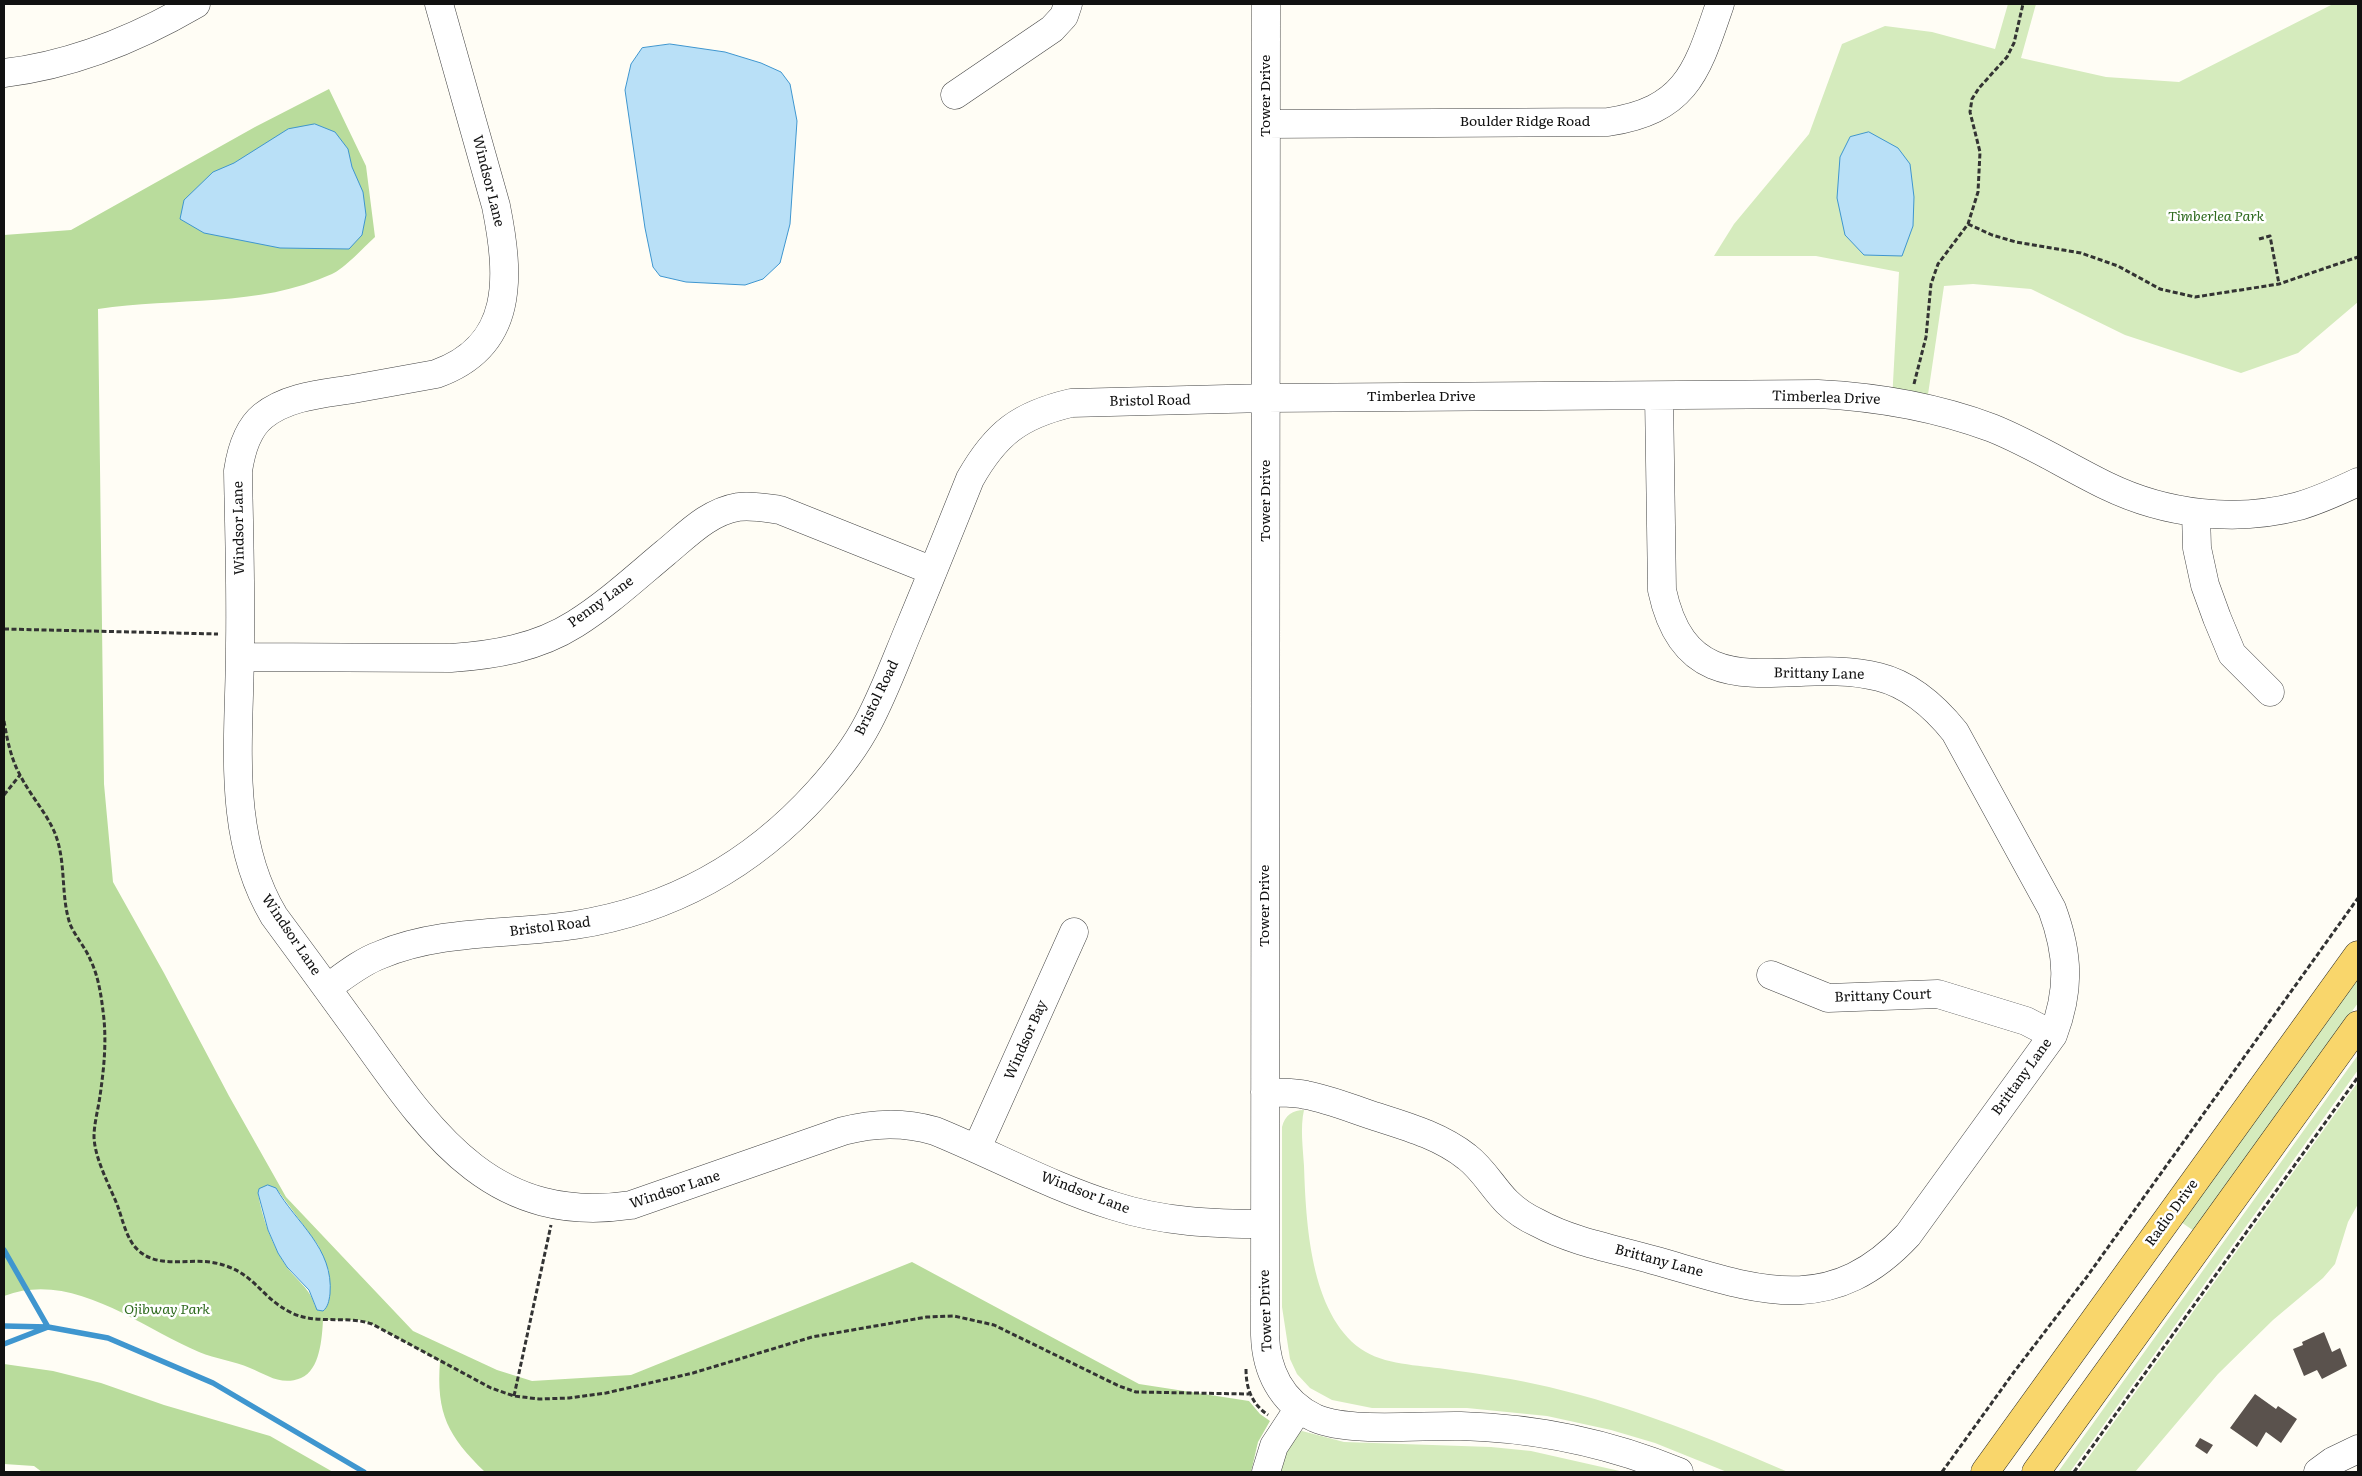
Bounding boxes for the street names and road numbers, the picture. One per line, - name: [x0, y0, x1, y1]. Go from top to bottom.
- street label: Tower Drive: [1258, 55, 1274, 137]
- street label: Boulder Ridge Road: [1460, 114, 1590, 130]
- street label: Windsor Lane: [468, 133, 508, 229]
- street label: Timberlea Drive: [1771, 388, 1881, 408]
- street label: Timberlea Drive: [1367, 389, 1475, 405]
- street label: Bristol Road: [1109, 392, 1191, 410]
- street label: Tower Drive: [1258, 460, 1274, 542]
- street label: Windsor Lane: [230, 481, 248, 575]
- street label: Penny Lane: [565, 573, 637, 631]
- street label: Bristol Road: [852, 658, 902, 738]
- street label: Brittany Lane: [1773, 665, 1865, 683]
- street label: Tower Drive: [1257, 865, 1273, 947]
- street label: Windsor Lane: [258, 891, 324, 979]
- street label: Bristol Road: [508, 914, 592, 940]
- street label: Brittany Court: [1834, 986, 1932, 1006]
- street label: Windsor Bay: [1001, 998, 1051, 1082]
- street label: Brittany Lane: [1989, 1035, 2055, 1119]
- street label: Windsor Lane: [628, 1167, 722, 1213]
- street label: Windsor Lane: [1038, 1168, 1132, 1218]
- street label: Radio Drive: [2142, 1176, 2202, 1250]
- street label: Brittany Lane: [1613, 1241, 1705, 1281]
- street label: Tower Drive: [1256, 1269, 1276, 1353]

